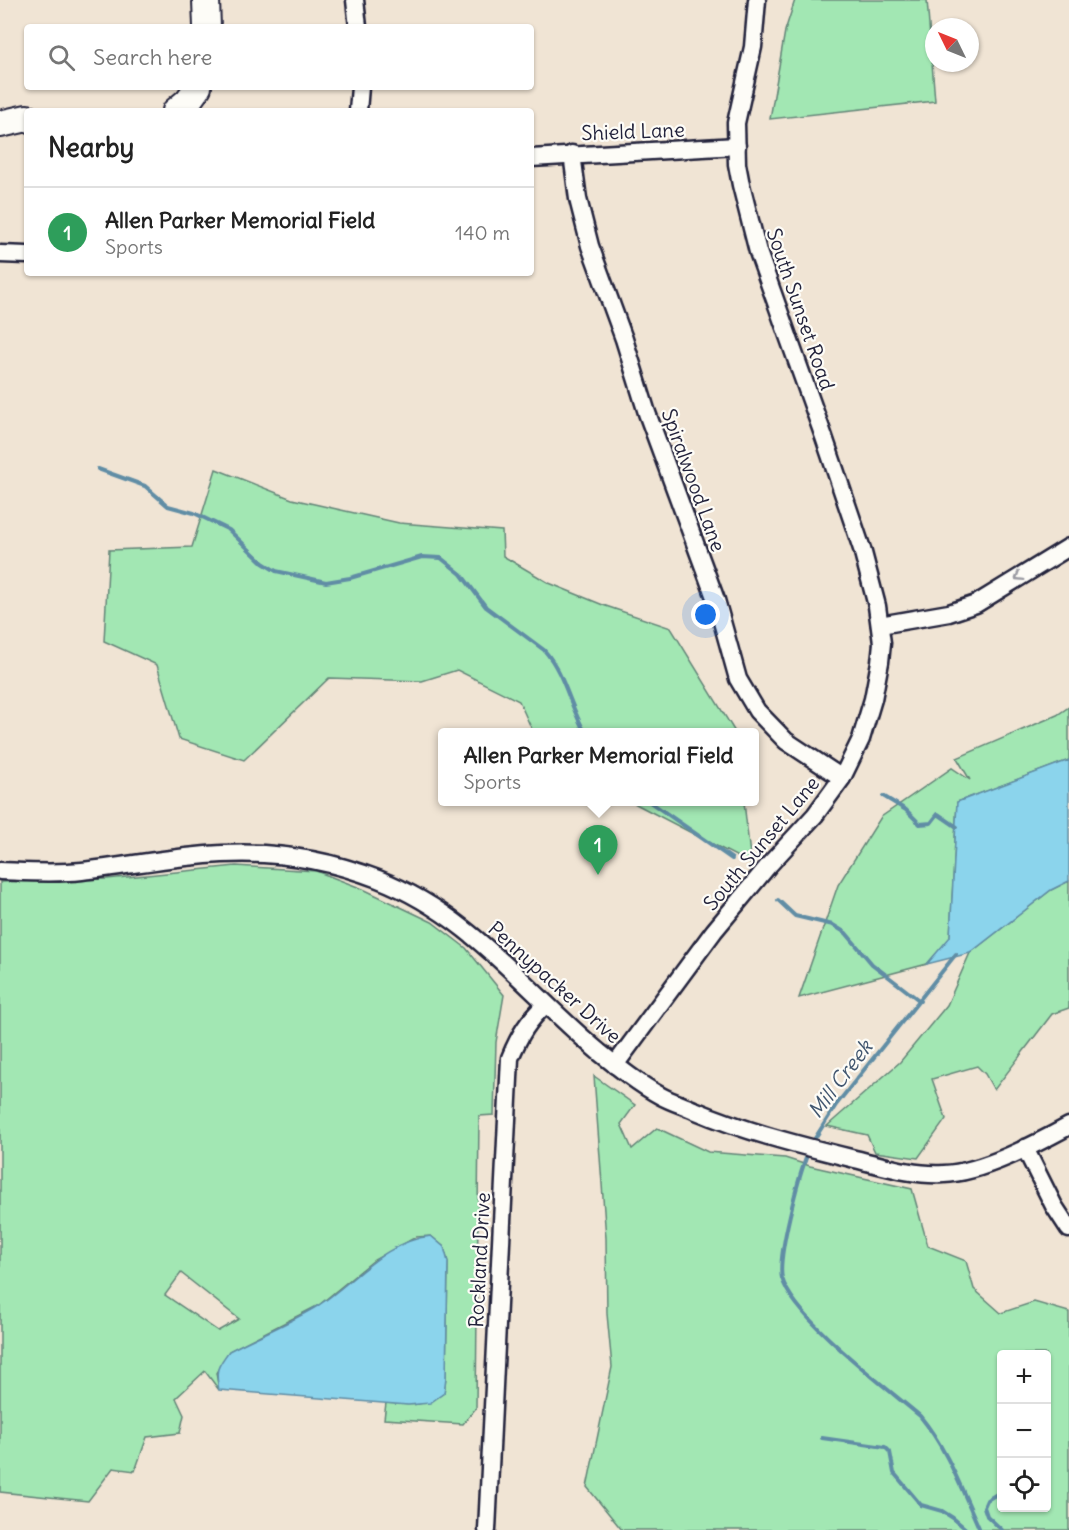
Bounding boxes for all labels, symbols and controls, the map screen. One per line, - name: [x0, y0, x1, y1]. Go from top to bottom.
- north arrow: [925, 18, 979, 72]
- search box: [24, 24, 534, 90]
- icon: search: [45, 41, 78, 74]
- text: Search here: [93, 43, 212, 71]
- street label: Shield Lane: [581, 117, 685, 145]
- text: Nearby: [48, 131, 134, 164]
- text: Allen Parker Memorial Field: [105, 206, 375, 234]
- text: 1: [64, 220, 71, 245]
- text: 140 m: [455, 220, 510, 245]
- street label: South Sunset Road: [762, 225, 841, 394]
- text: Sports: [105, 234, 163, 259]
- street label: Spiralwood Lane: [657, 405, 731, 555]
- one-way arrow: [1015, 570, 1025, 582]
- your location: [691, 600, 720, 629]
- popup: [438, 728, 759, 806]
- text: Allen Parker Memorial Field: [463, 741, 734, 769]
- text: Sports: [463, 769, 521, 794]
- street label: South Sunset Lane: [698, 771, 824, 915]
- pin: 1: [578, 826, 618, 875]
- street label: Pennypacker Drive: [483, 916, 627, 1048]
- water label: Mill Creek: [802, 1033, 879, 1123]
- street label: Rockland Drive: [463, 1192, 495, 1328]
- map controls: [997, 1350, 1051, 1512]
- button: +: [997, 1350, 1051, 1404]
- button: −: [997, 1404, 1051, 1458]
- button: locate: [997, 1458, 1051, 1512]

